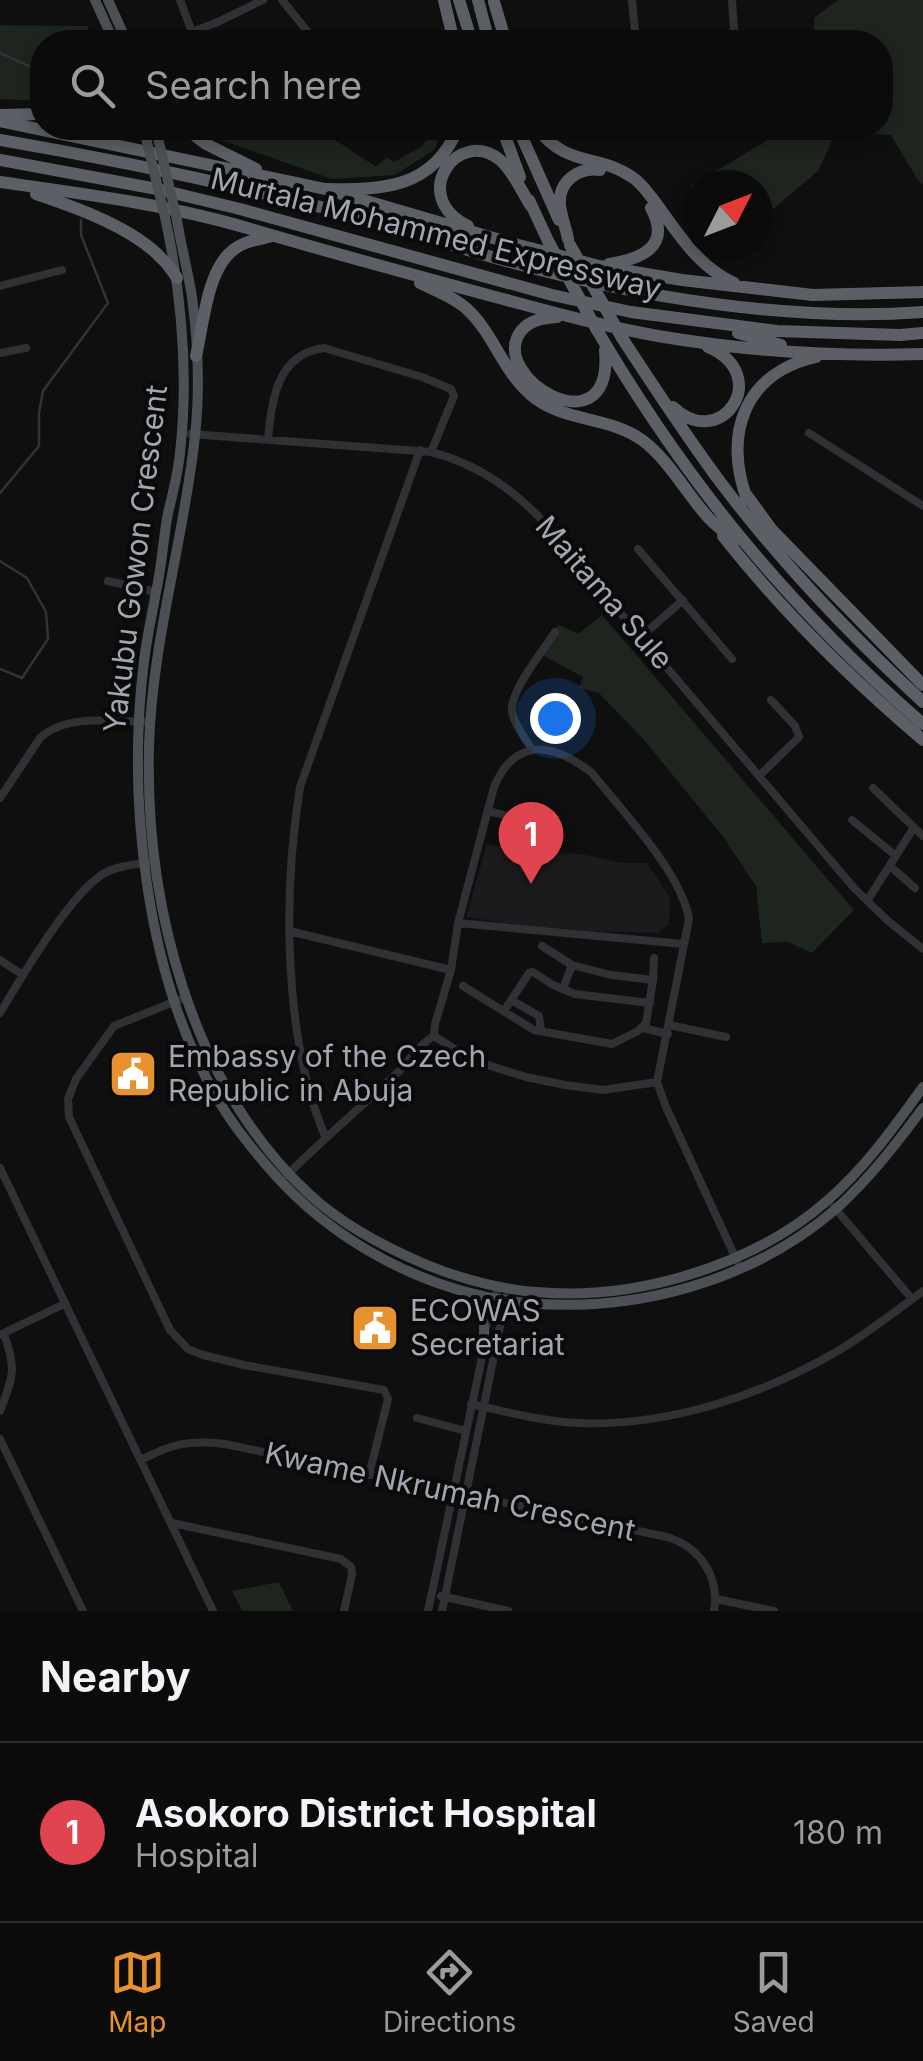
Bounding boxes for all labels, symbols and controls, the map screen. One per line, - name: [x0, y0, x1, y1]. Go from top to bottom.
- search box: [30, 30, 893, 140]
- icon: search: [65, 58, 120, 113]
- text: Search here: [145, 62, 362, 108]
- street label: Murtala Mohammed Expressway: [207, 160, 665, 307]
- north arrow: [683, 170, 773, 260]
- street label: Yakubu Gowon Crescent: [96, 383, 174, 735]
- street label: Maitama Sule: [528, 508, 681, 676]
- your location: [530, 693, 581, 744]
- pin: 1: [498, 802, 564, 884]
- place label: Embassy of the Czech Republic in Abuja: [168, 1038, 486, 1108]
- public building icon: Embassy of the Czech Republic in Abuja: [107, 1048, 159, 1100]
- place label: ECOWAS Secretariat: [410, 1292, 565, 1362]
- public building icon: ECOWAS Secretariat: [349, 1302, 401, 1354]
- street label: Kwame Nkrumah Crescent: [262, 1434, 639, 1548]
- text: Nearby: [40, 1651, 191, 1702]
- text: Asokoro District Hospital: [135, 1790, 597, 1836]
- text: 1: [66, 1813, 79, 1852]
- text: 180 m: [793, 1813, 883, 1852]
- text: Hospital: [135, 1836, 259, 1875]
- tab: Map: [108, 1945, 166, 2039]
- tab: Directions: [383, 1945, 516, 2039]
- tab: Saved: [733, 1945, 815, 2039]

